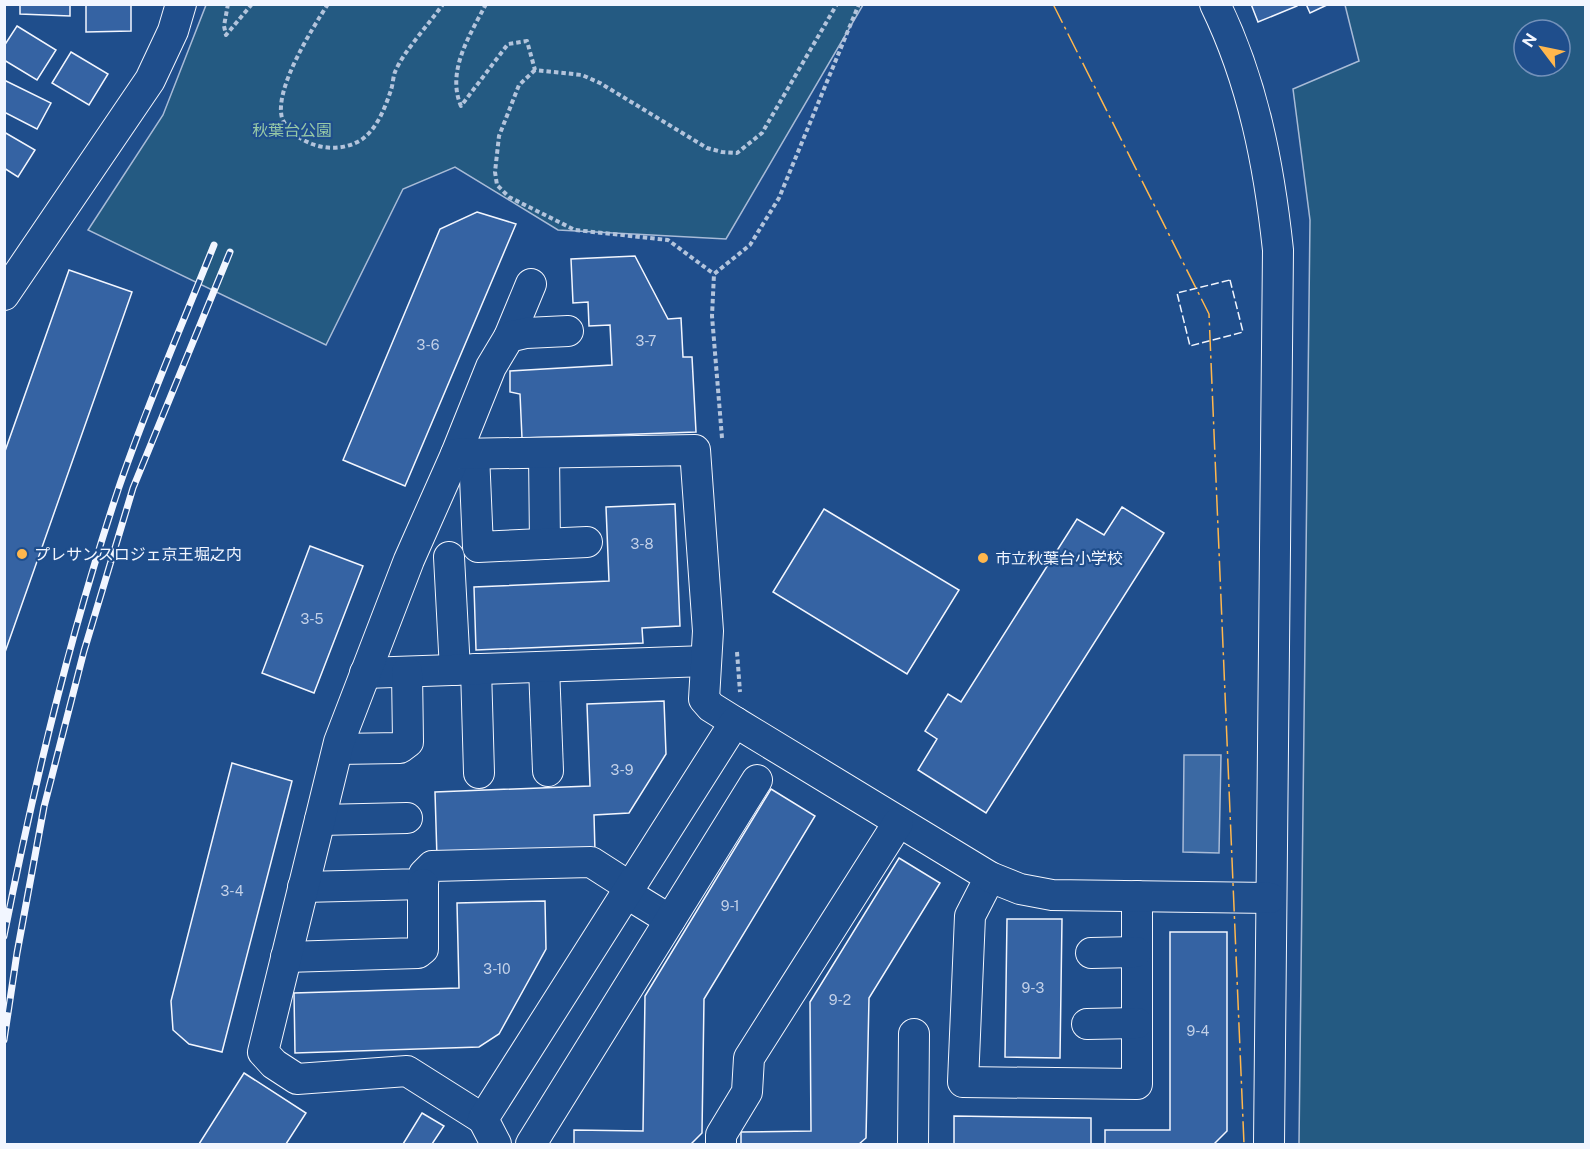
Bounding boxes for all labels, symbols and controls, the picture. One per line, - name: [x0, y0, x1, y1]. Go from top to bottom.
- north arrow: [1512, 18, 1572, 78]
- text: N: [1518, 30, 1541, 51]
- park label: 秋葉台公園: [252, 121, 332, 140]
- house number: 3-7: [636, 333, 656, 349]
- house number: 3-6: [417, 337, 440, 353]
- house number: 3-8: [630, 536, 654, 552]
- place label: プレサンスロジェ京王堀之内: [34, 545, 242, 564]
- marker: プレサンスロジェ京王堀之内: [15, 547, 29, 561]
- place label: 市立秋葉台小学校: [995, 549, 1123, 568]
- marker: 市立秋葉台小学校: [976, 551, 990, 565]
- house number: 3-5: [300, 611, 324, 627]
- house number: 3-9: [611, 762, 634, 778]
- house number: 3-4: [221, 883, 244, 899]
- house number: 9-1: [721, 898, 739, 914]
- house number: 3-10: [483, 961, 511, 977]
- house number: 9-3: [1022, 980, 1045, 996]
- house number: 9-2: [829, 992, 851, 1008]
- house number: 9-4: [1187, 1023, 1210, 1039]

